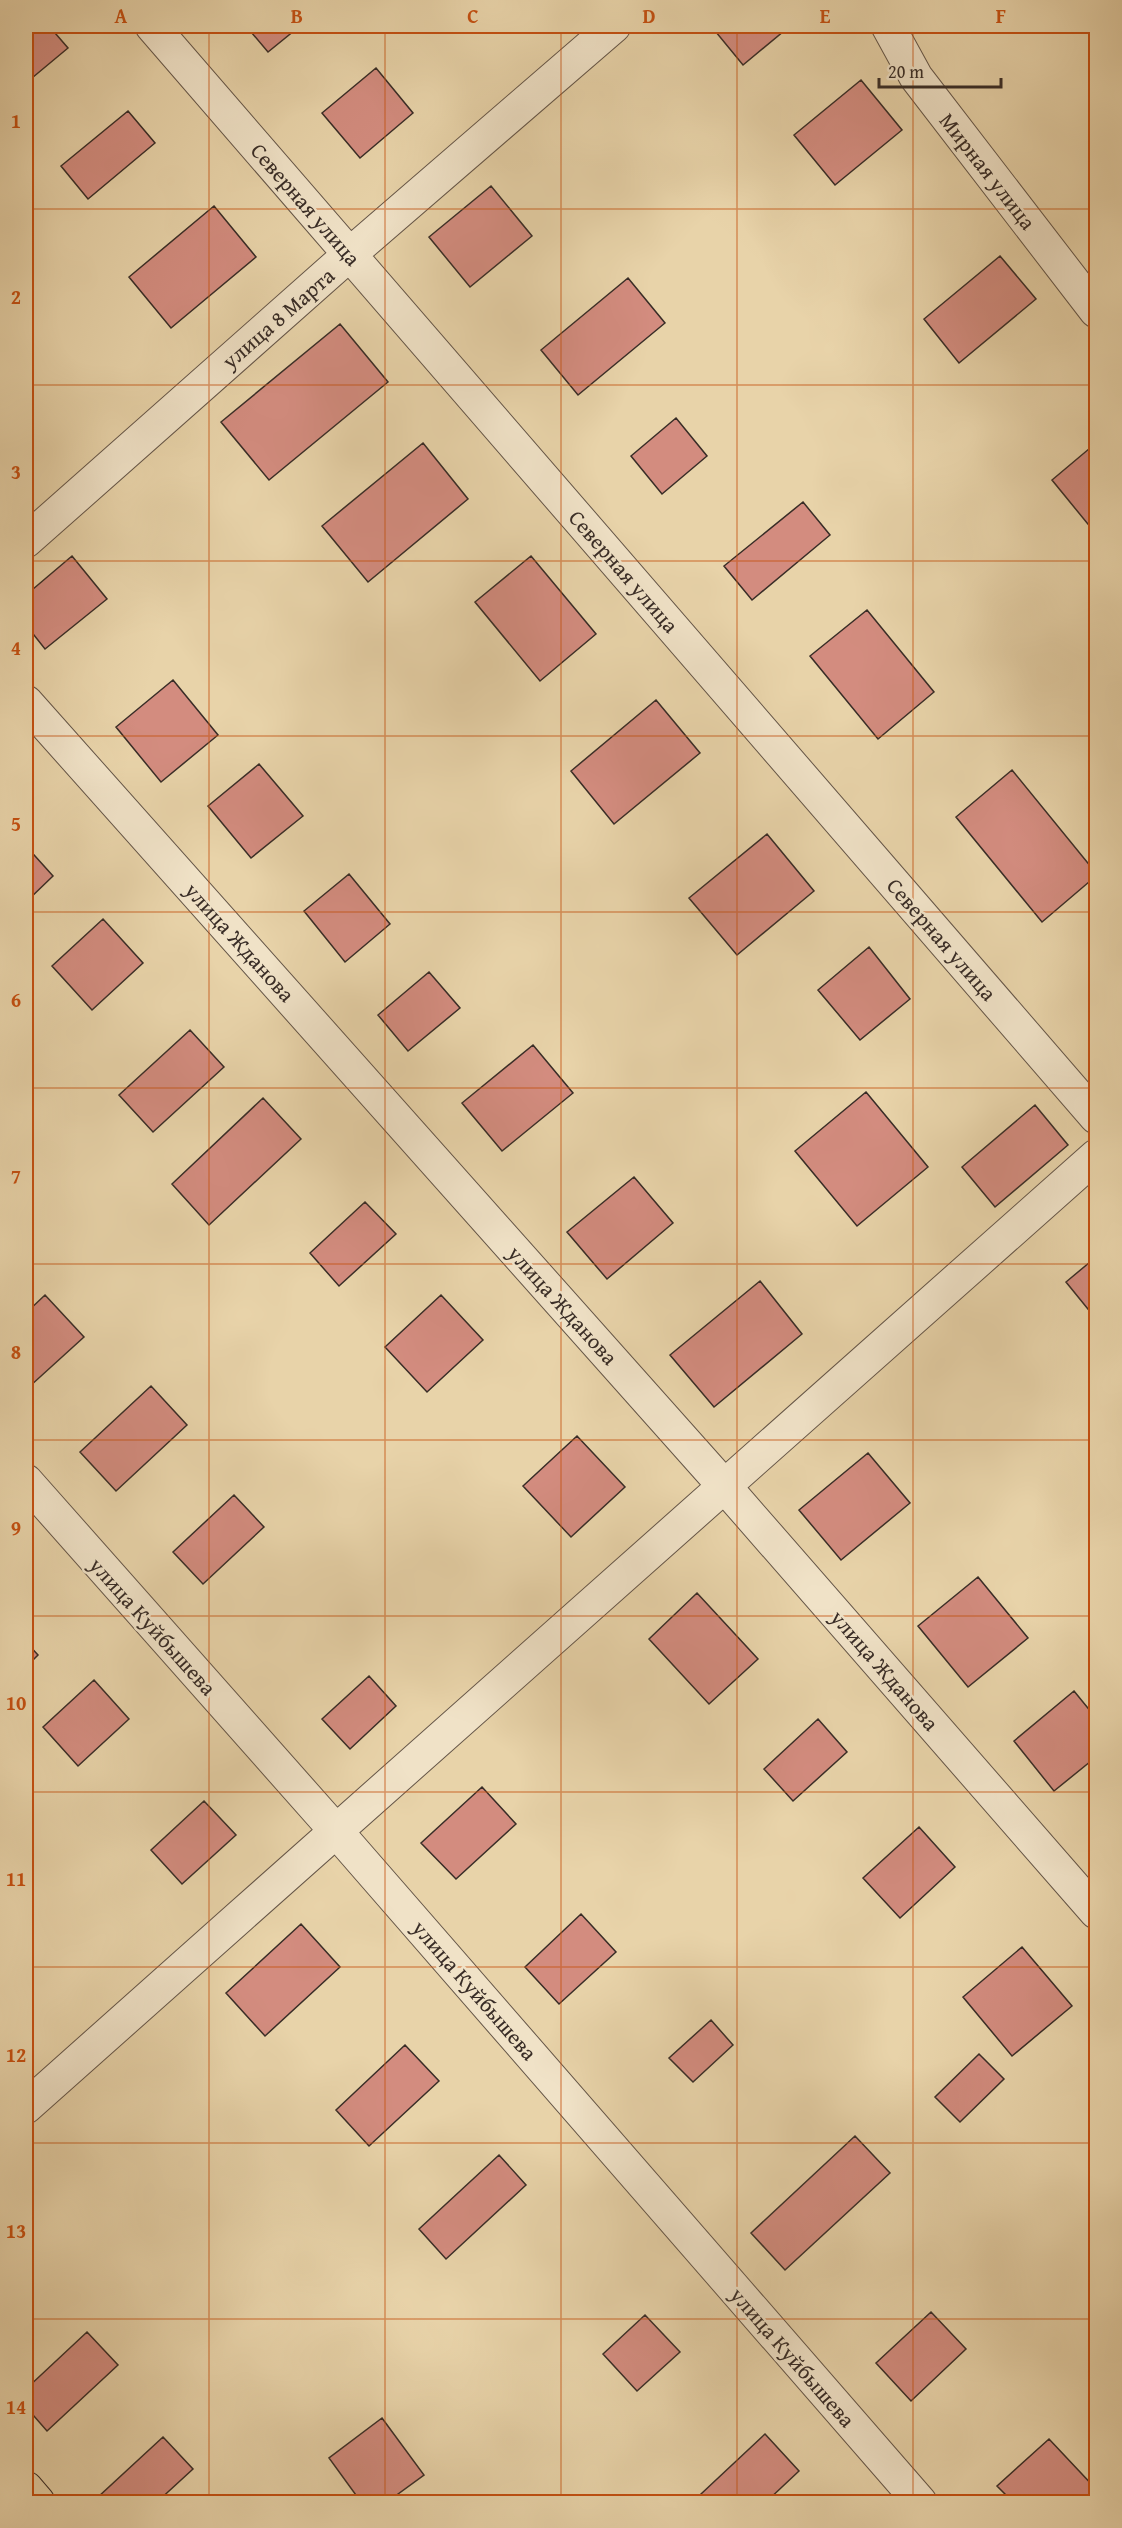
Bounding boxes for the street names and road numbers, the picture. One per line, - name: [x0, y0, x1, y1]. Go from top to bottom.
- street label: Мирная улица: [932, 106, 1044, 237]
- street label: Северная улица: [243, 135, 369, 273]
- street label: улица 8 Марта: [214, 260, 342, 377]
- street label: Северная улица: [561, 502, 687, 640]
- street label: Северная улица: [879, 870, 1005, 1008]
- street label: улица Жданова: [177, 874, 303, 1009]
- street label: улица Жданова: [500, 1237, 626, 1372]
- street label: улица Куйбышева: [81, 1549, 224, 1703]
- street label: улица Жданова: [823, 1602, 947, 1738]
- street label: улица Куйбышева: [404, 1912, 545, 2068]
- street label: улица Куйбышева: [722, 2279, 863, 2435]

